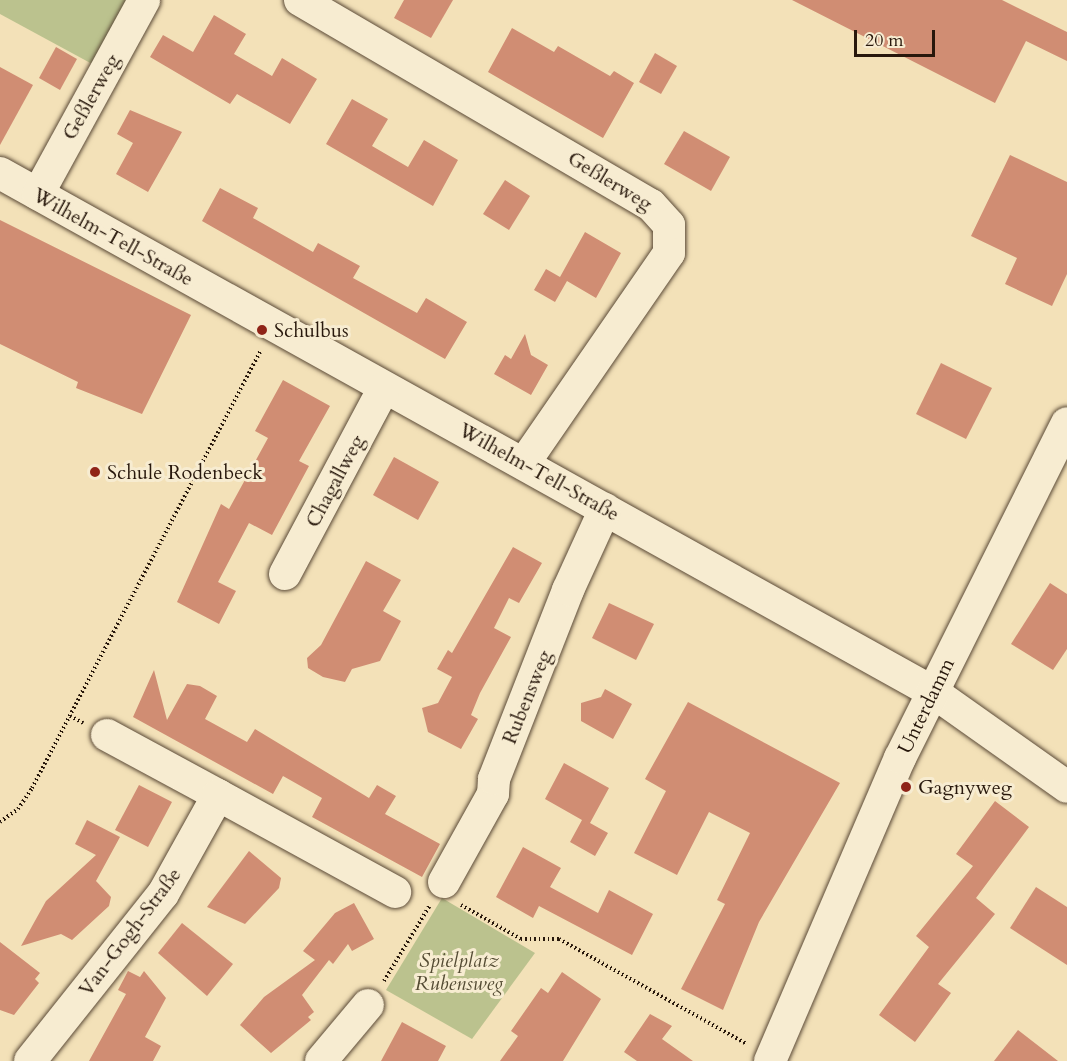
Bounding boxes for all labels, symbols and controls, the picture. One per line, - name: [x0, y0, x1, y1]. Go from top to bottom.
- scale bar: [857, 18, 938, 56]
- text: 20 m: [865, 28, 904, 53]
- street label: Geßlerweg: [58, 50, 124, 144]
- street label: Geßlerweg: [563, 146, 657, 216]
- street label: Wilhelm-Tell-Straße: [29, 183, 197, 291]
- place label: Schulbus: [274, 318, 349, 342]
- marker: Schulbus: [255, 323, 269, 337]
- street label: Wilhelm-Tell-Straße: [455, 418, 623, 526]
- street label: Chagallweg: [301, 431, 369, 531]
- place label: Schule Rodenbeck: [107, 460, 263, 484]
- marker: Schule Rodenbeck: [88, 465, 102, 479]
- street label: Rubensweg: [497, 647, 557, 747]
- street label: Unterdamm: [893, 654, 959, 758]
- place label: Gagnyweg: [918, 775, 1012, 799]
- marker: Gagnyweg: [899, 780, 913, 794]
- street label: Van-Gogh-Straße: [74, 863, 186, 1001]
- park label: Spielplatz Rubensweg: [415, 948, 503, 995]

